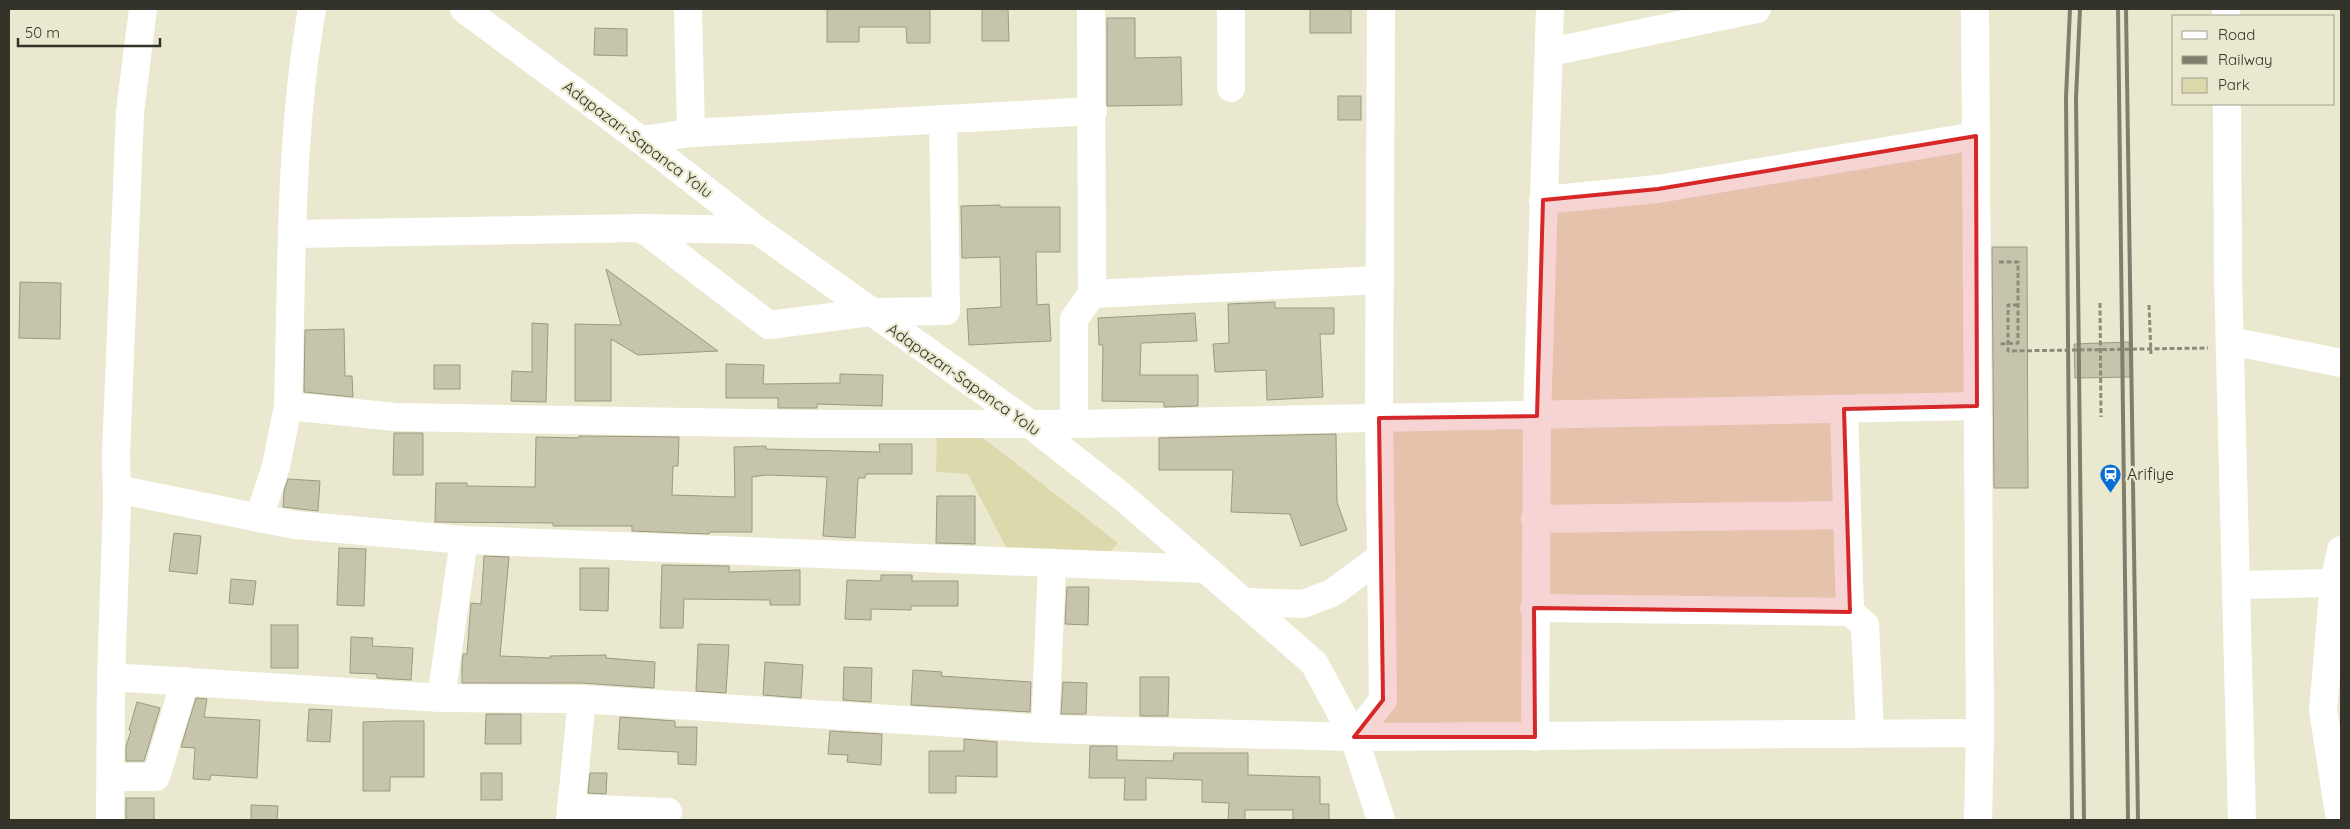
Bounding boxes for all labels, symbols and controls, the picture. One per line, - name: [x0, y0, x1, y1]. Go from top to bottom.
- scale bar: [18, 15, 160, 47]
- legend: [2172, 15, 2335, 105]
- text: 50 m: [25, 23, 60, 42]
- text: Road: [2218, 25, 2255, 44]
- text: Railway: [2218, 50, 2273, 69]
- text: Park: [2218, 75, 2250, 94]
- street label: Adapazarı-Sapanca Yolu: [559, 76, 717, 202]
- street label: Adapazarı-Sapanca Yolu: [883, 318, 1045, 440]
- station icon: Arifiye: [2099, 462, 2123, 493]
- place label: Arifiye: [2127, 464, 2174, 484]

